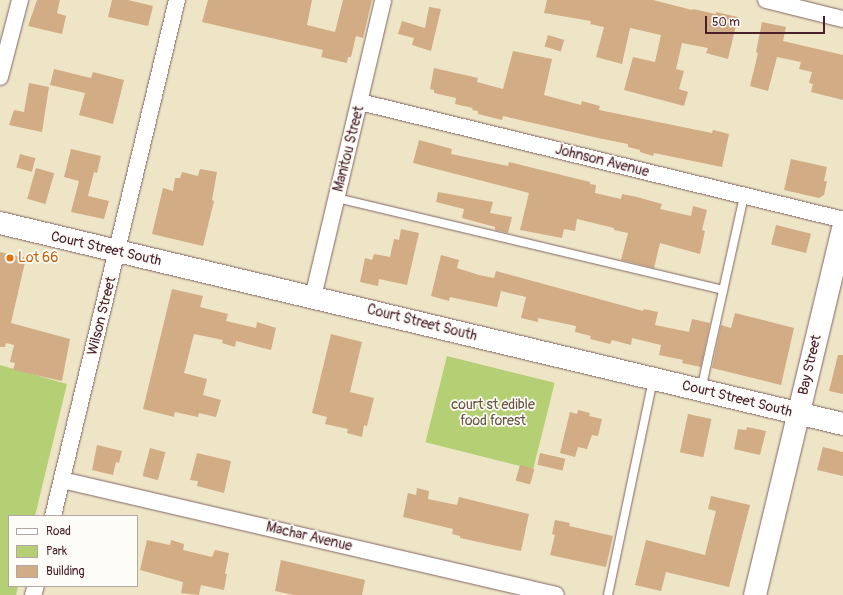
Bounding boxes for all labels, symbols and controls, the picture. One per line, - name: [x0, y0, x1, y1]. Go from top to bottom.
- scale bar: [707, 8, 827, 34]
- text: 50 m: [712, 15, 740, 30]
- street label: Manitou Street: [330, 104, 368, 194]
- street label: Johnson Avenue: [553, 141, 651, 181]
- street label: Court Street South: [49, 228, 163, 270]
- place label: Lot 66: [18, 250, 58, 266]
- marker: Lot 66: [5, 253, 15, 263]
- street label: Wilson Street: [84, 275, 120, 357]
- street label: Court Street South: [365, 301, 479, 345]
- street label: Bay Street: [795, 333, 825, 397]
- street label: Court Street South: [680, 377, 794, 421]
- park label: court st edible food forest: [451, 397, 535, 430]
- legend: [8, 515, 138, 587]
- street label: Machar Avenue: [264, 519, 354, 555]
- text: Road: [46, 524, 71, 539]
- text: Park: [46, 544, 67, 559]
- text: Building: [46, 564, 85, 579]

